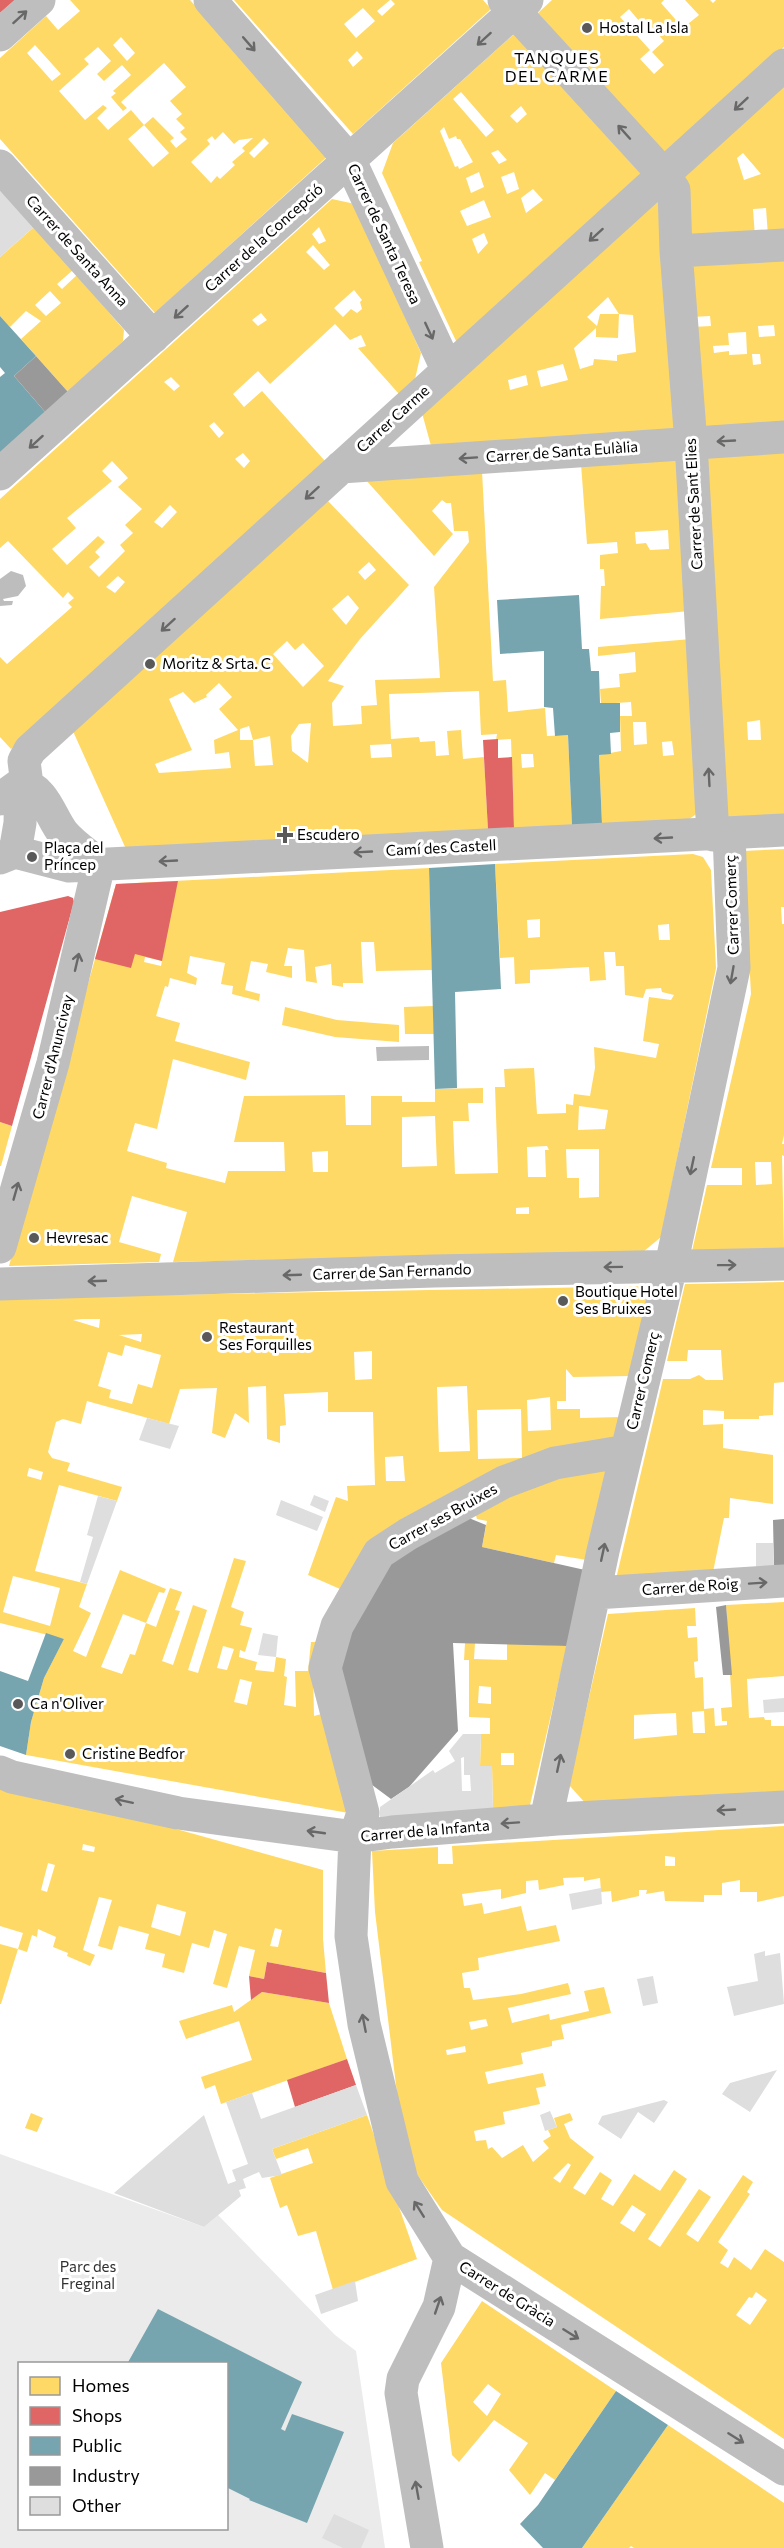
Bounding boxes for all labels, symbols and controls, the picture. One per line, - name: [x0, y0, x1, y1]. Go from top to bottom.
- one-way arrow: [12, 10, 27, 24]
- place label: Hostal La Isla: [599, 18, 689, 36]
- marker: Hostal La Isla: [580, 21, 594, 35]
- one-way arrow: [476, 32, 491, 46]
- one-way arrow: [242, 36, 256, 51]
- district label: TANQUES DEL CARME: [505, 48, 609, 85]
- one-way arrow: [734, 97, 749, 111]
- one-way arrow: [617, 125, 631, 140]
- street label: Carrer de Santa Teresa: [344, 161, 425, 307]
- street label: Carrer de la Concepció: [201, 179, 326, 295]
- street label: Carrer de Santa Anna: [23, 191, 132, 310]
- one-way arrow: [589, 228, 604, 242]
- one-way arrow: [174, 305, 189, 319]
- one-way arrow: [424, 321, 436, 339]
- street label: Carrer Carme: [352, 381, 432, 456]
- one-way arrow: [29, 435, 44, 449]
- one-way arrow: [716, 436, 736, 447]
- street label: Carrer de Santa Eulàlia: [485, 437, 639, 465]
- street label: Carrer de Sant Elies: [681, 438, 705, 570]
- one-way arrow: [459, 453, 479, 464]
- one-way arrow: [304, 486, 319, 500]
- one-way arrow: [161, 618, 176, 632]
- place label: Moritz & Srta. C: [162, 654, 271, 672]
- marker: Moritz & Srta. C: [143, 657, 157, 671]
- one-way arrow: [704, 767, 715, 787]
- place label: Escudero: [297, 825, 360, 843]
- marker: Escudero: [278, 828, 292, 842]
- one-way arrow: [653, 832, 673, 843]
- street label: Camí des Castell: [385, 835, 497, 859]
- place label: Plaça del Príncep: [44, 838, 104, 873]
- one-way arrow: [354, 846, 374, 857]
- marker: Plaça del Príncep: [25, 850, 39, 864]
- street label: Carrer Comerç: [720, 855, 742, 955]
- one-way arrow: [159, 856, 179, 867]
- one-way arrow: [71, 953, 83, 972]
- one-way arrow: [727, 965, 738, 985]
- street label: Carrer d'Anuncivay: [28, 992, 76, 1121]
- one-way arrow: [686, 1156, 697, 1175]
- one-way arrow: [11, 1182, 22, 1201]
- place label: Hevresac: [46, 1228, 108, 1246]
- marker: Hevresac: [27, 1231, 41, 1245]
- street label: Carrer de San Fernando: [312, 1259, 472, 1283]
- one-way arrow: [717, 1259, 737, 1271]
- one-way arrow: [603, 1261, 623, 1273]
- one-way arrow: [282, 1270, 302, 1281]
- one-way arrow: [87, 1276, 107, 1287]
- place label: Boutique Hotel Ses Bruixes: [575, 1282, 678, 1317]
- marker: Boutique Hotel Ses Bruixes: [556, 1294, 570, 1308]
- place label: Restaurant Ses Forquilles: [219, 1318, 312, 1353]
- marker: Restaurant Ses Forquilles: [200, 1330, 214, 1344]
- street label: Carrer Comerç: [622, 1330, 662, 1432]
- street label: Carrer ses Bruixes: [385, 1479, 500, 1553]
- one-way arrow: [598, 1542, 609, 1562]
- street label: Carrer de Roig: [641, 1574, 739, 1598]
- one-way arrow: [748, 1577, 768, 1588]
- place label: Ca n'Oliver: [30, 1694, 104, 1712]
- marker: Ca n'Oliver: [11, 1697, 25, 1711]
- place label: Cristine Bedfor: [82, 1744, 185, 1762]
- marker: Cristine Bedfor: [63, 1747, 77, 1761]
- one-way arrow: [554, 1754, 565, 1773]
- one-way arrow: [114, 1795, 134, 1806]
- one-way arrow: [716, 1805, 736, 1816]
- street label: Carrer de la Infanta: [360, 1815, 490, 1845]
- one-way arrow: [500, 1818, 520, 1829]
- one-way arrow: [307, 1826, 326, 1837]
- one-way arrow: [358, 2014, 369, 2033]
- one-way arrow: [412, 2201, 424, 2218]
- street label: Carrer de Gràcia: [456, 2256, 559, 2330]
- park label: Parc des Freginal: [60, 2257, 117, 2292]
- one-way arrow: [433, 2296, 444, 2315]
- one-way arrow: [562, 2328, 579, 2341]
- legend: [18, 2362, 228, 2530]
- text: Homes: [72, 2374, 130, 2396]
- text: Shops: [72, 2404, 122, 2426]
- one-way arrow: [727, 2432, 744, 2445]
- text: Public: [72, 2434, 122, 2456]
- text: Industry: [72, 2464, 140, 2486]
- one-way arrow: [412, 2481, 423, 2501]
- text: Other: [72, 2494, 121, 2516]

